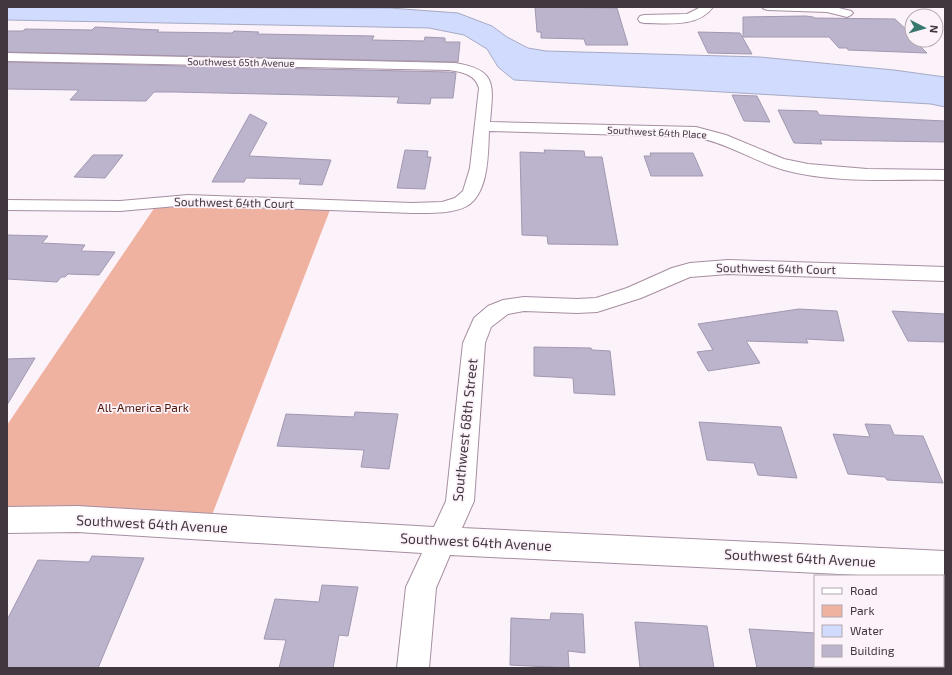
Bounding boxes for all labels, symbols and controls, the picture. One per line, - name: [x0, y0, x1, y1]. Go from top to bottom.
- north arrow: [904, 8, 944, 48]
- text: N: [928, 24, 941, 34]
- street label: Southwest 65th Avenue: [187, 55, 295, 69]
- street label: Southwest 64th Place: [607, 123, 707, 141]
- street label: Southwest 64th Court: [174, 194, 295, 210]
- street label: Southwest 64th Court: [716, 260, 837, 276]
- street label: Southwest 68th Street: [449, 358, 480, 502]
- park label: All-America Park: [97, 400, 189, 414]
- street label: Southwest 64th Avenue: [76, 511, 228, 536]
- street label: Southwest 64th Avenue: [400, 529, 552, 554]
- street label: Southwest 64th Avenue: [724, 545, 876, 570]
- legend: [814, 575, 944, 667]
- text: Road: [850, 583, 878, 597]
- text: Park: [850, 603, 875, 617]
- text: Water: [850, 623, 884, 637]
- text: Building: [850, 643, 895, 657]

